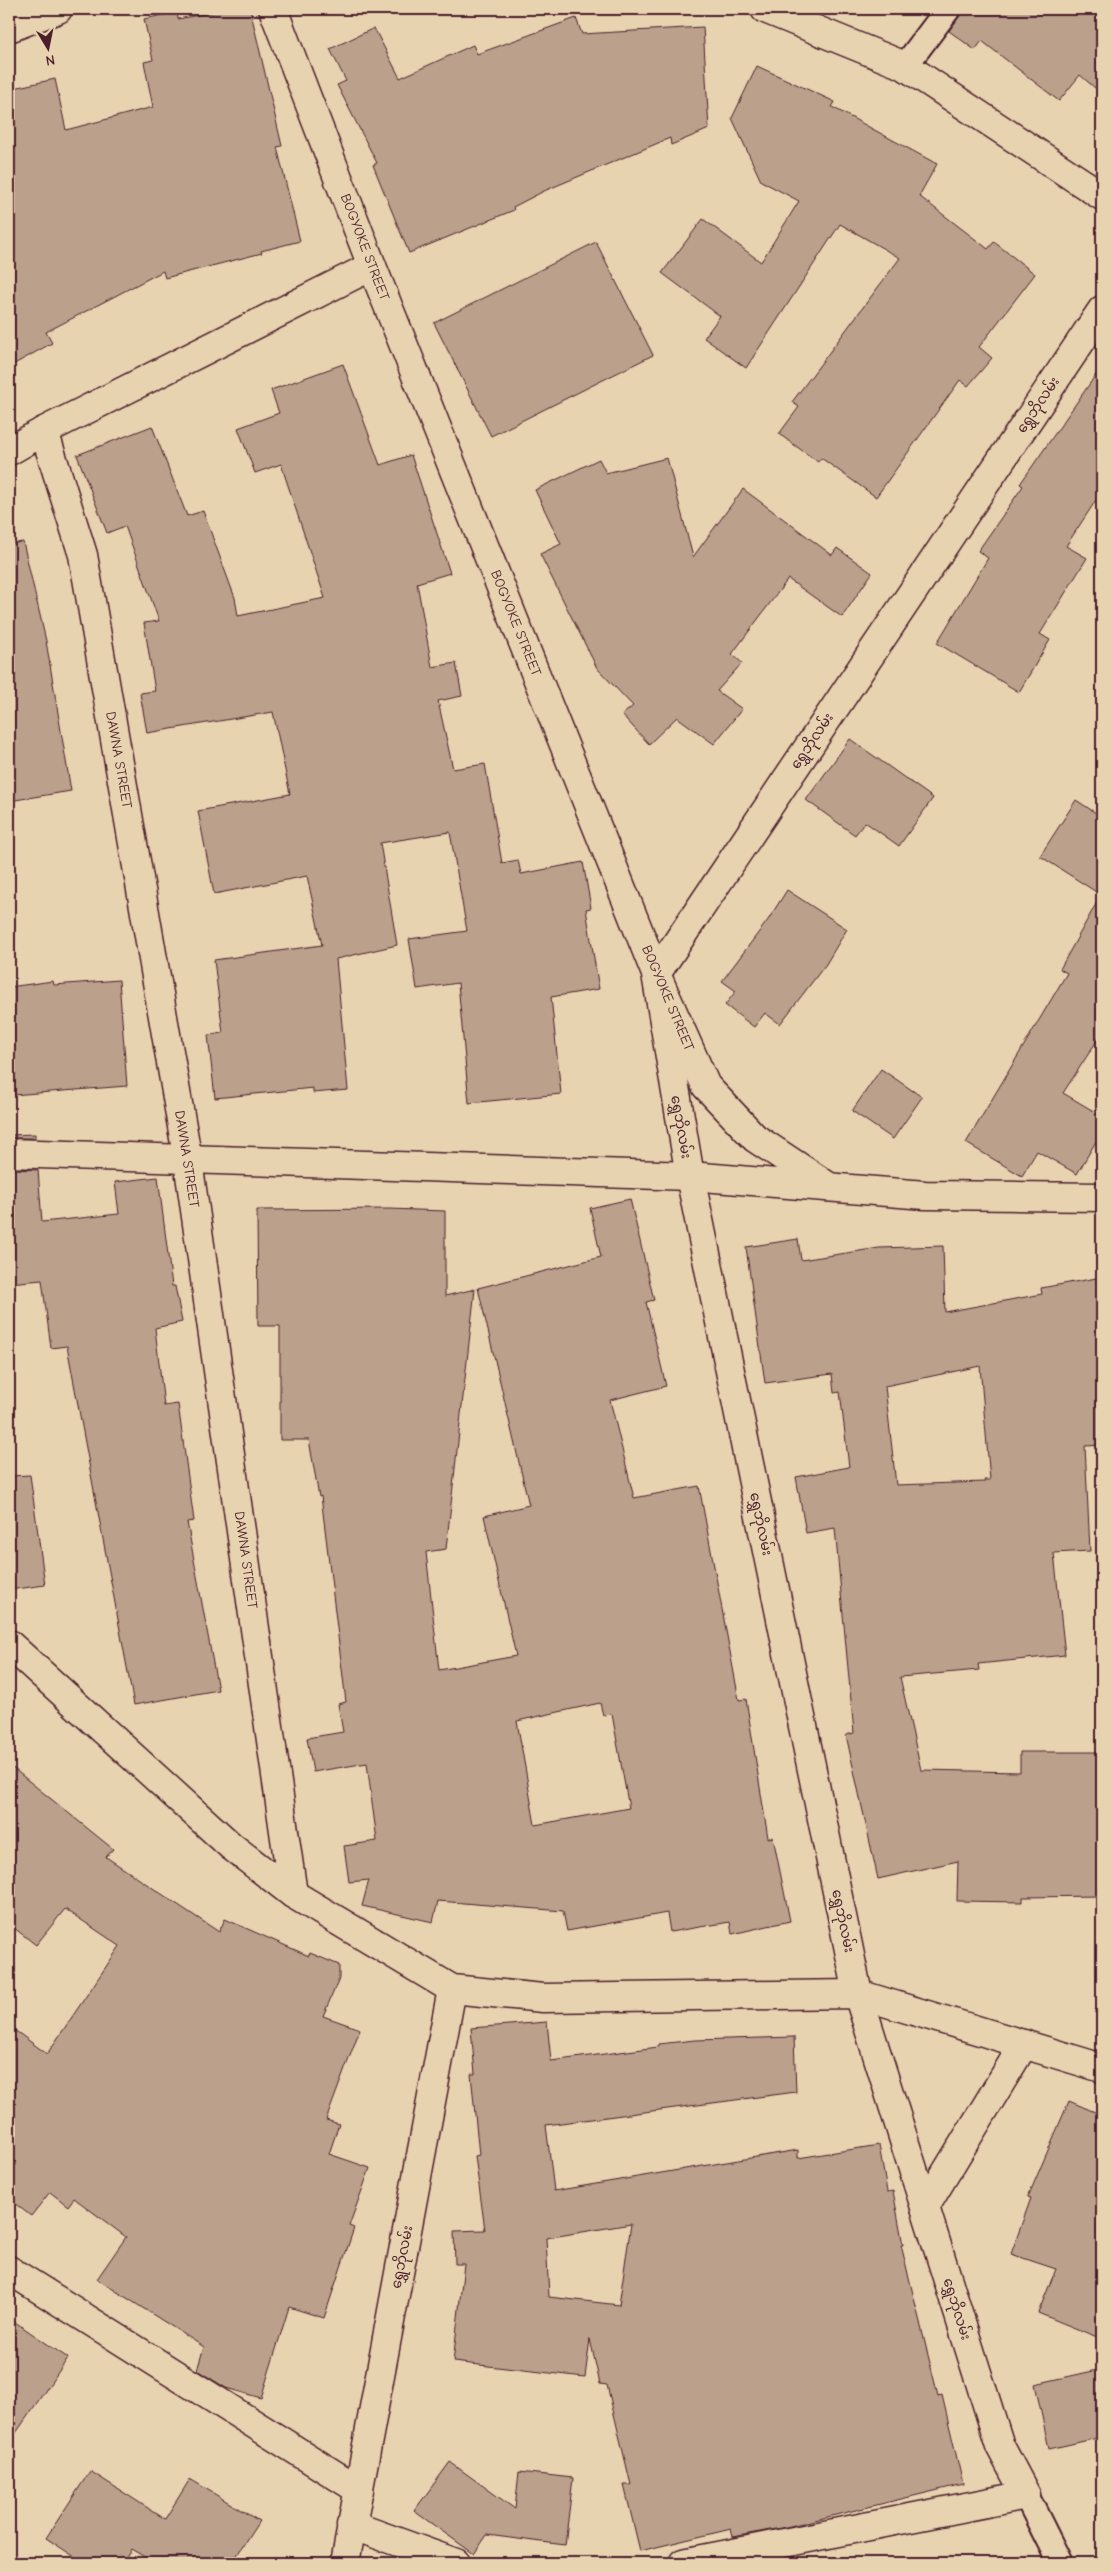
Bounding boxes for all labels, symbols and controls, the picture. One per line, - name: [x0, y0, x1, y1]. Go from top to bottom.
- north arrow: [22, 22, 72, 72]
- text: N: [44, 51, 56, 69]
- street label: BOGYOKE STREET: [337, 191, 393, 303]
- street label: ရွှေဘိုလမ်း: [1011, 373, 1065, 438]
- street label: BOGYOKE STREET: [487, 567, 545, 679]
- street label: ရွှေဘိုလမ်း: [785, 709, 839, 774]
- street label: DAWNA STREET: [102, 710, 136, 810]
- street label: BOGYOKE STREET: [638, 943, 698, 1054]
- street label: ရွှေဘိုလမ်း: [664, 1094, 697, 1161]
- street label: DAWNA STREET: [171, 1109, 203, 1209]
- street label: ရွှေဘိုလမ်း: [743, 1490, 778, 1558]
- street label: DAWNA STREET: [231, 1510, 261, 1610]
- street label: ရွှေဘိုလမ်း: [825, 1887, 860, 1955]
- street label: ရွှေဘိုလမ်း: [386, 2224, 419, 2291]
- street label: ရွှေဘိုလမ်း: [937, 2275, 976, 2343]

